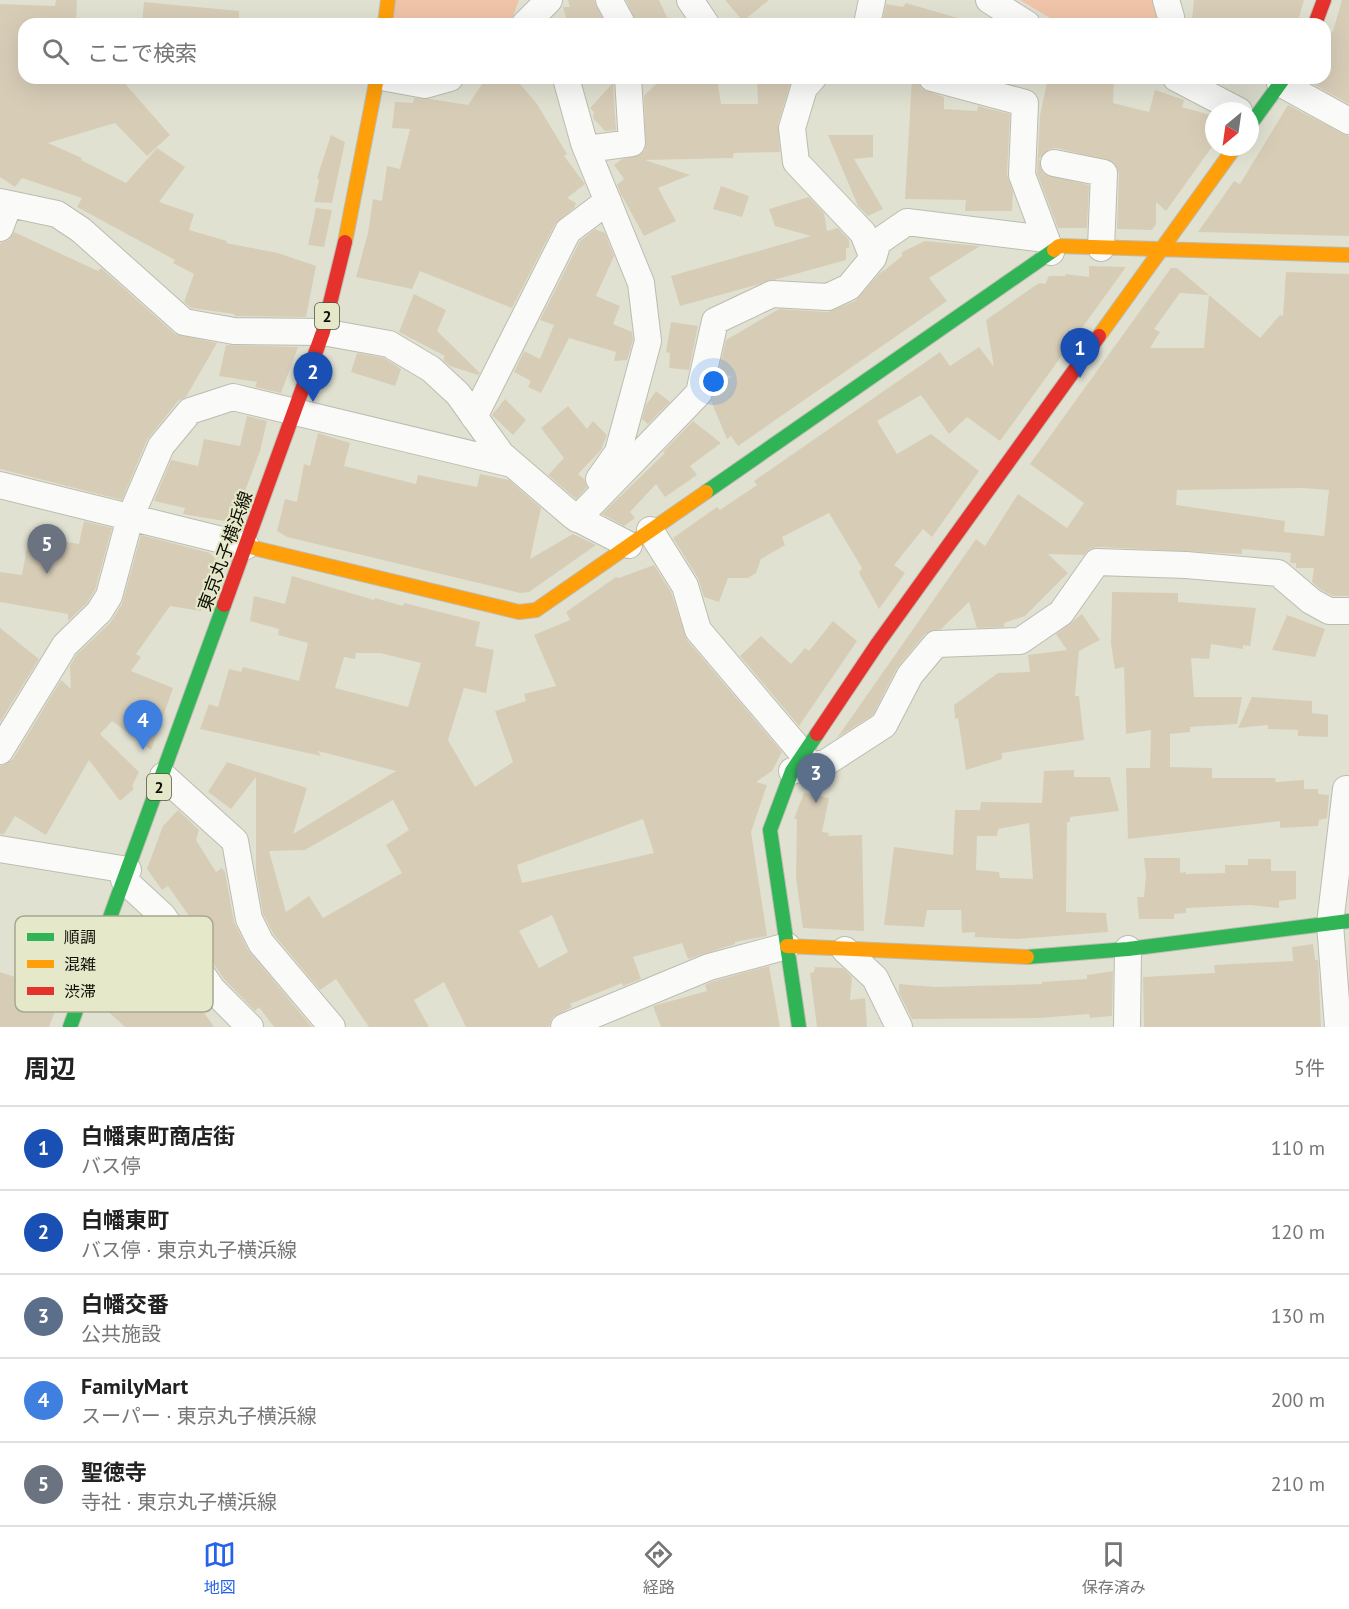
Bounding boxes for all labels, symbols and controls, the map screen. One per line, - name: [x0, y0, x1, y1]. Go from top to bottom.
- search box: [18, 18, 1331, 84]
- icon: search: [39, 35, 72, 68]
- text: ここで検索: [87, 39, 197, 67]
- north arrow: [1205, 102, 1259, 156]
- road number: 2: [315, 303, 339, 329]
- pin: 1: [1060, 328, 1100, 378]
- pin: 2: [294, 352, 332, 402]
- your location: [699, 367, 728, 396]
- street label: 東京丸子横浜線: [193, 488, 257, 614]
- pin: 5: [28, 524, 66, 574]
- pin: 4: [124, 700, 162, 750]
- pin: 3: [796, 754, 836, 803]
- road number: 2: [147, 774, 171, 800]
- legend: [15, 916, 213, 1012]
- text: 順調: [64, 927, 96, 947]
- text: 混雑: [64, 954, 96, 974]
- text: 渋滞: [64, 981, 96, 1001]
- text: 周辺: [24, 1052, 76, 1085]
- text: 5件: [1294, 1055, 1325, 1081]
- text: 白幡東町商店街: [81, 1122, 235, 1150]
- text: 1: [38, 1135, 49, 1161]
- text: 110 m: [1271, 1135, 1325, 1161]
- text: バス停: [81, 1153, 141, 1179]
- text: 白幡東町: [81, 1206, 169, 1234]
- text: 2: [38, 1219, 49, 1245]
- text: 120 m: [1271, 1219, 1325, 1245]
- text: バス停 · 東京丸子横浜線: [81, 1237, 297, 1263]
- text: 白幡交番: [81, 1290, 169, 1318]
- text: 3: [38, 1303, 49, 1329]
- text: 130 m: [1271, 1303, 1325, 1329]
- text: 公共施設: [81, 1321, 161, 1347]
- text: FamilyMart: [81, 1372, 188, 1400]
- text: 4: [38, 1387, 49, 1413]
- text: 200 m: [1271, 1387, 1325, 1413]
- text: スーパー · 東京丸子横浜線: [81, 1403, 317, 1429]
- text: 聖徳寺: [81, 1458, 147, 1486]
- text: 5: [38, 1471, 49, 1497]
- text: 210 m: [1271, 1471, 1325, 1497]
- text: 寺社 · 東京丸子横浜線: [81, 1489, 277, 1515]
- tab: 地図: [203, 1538, 236, 1598]
- tab: 経路: [642, 1538, 675, 1598]
- tab: 保存済み: [1082, 1538, 1146, 1598]

